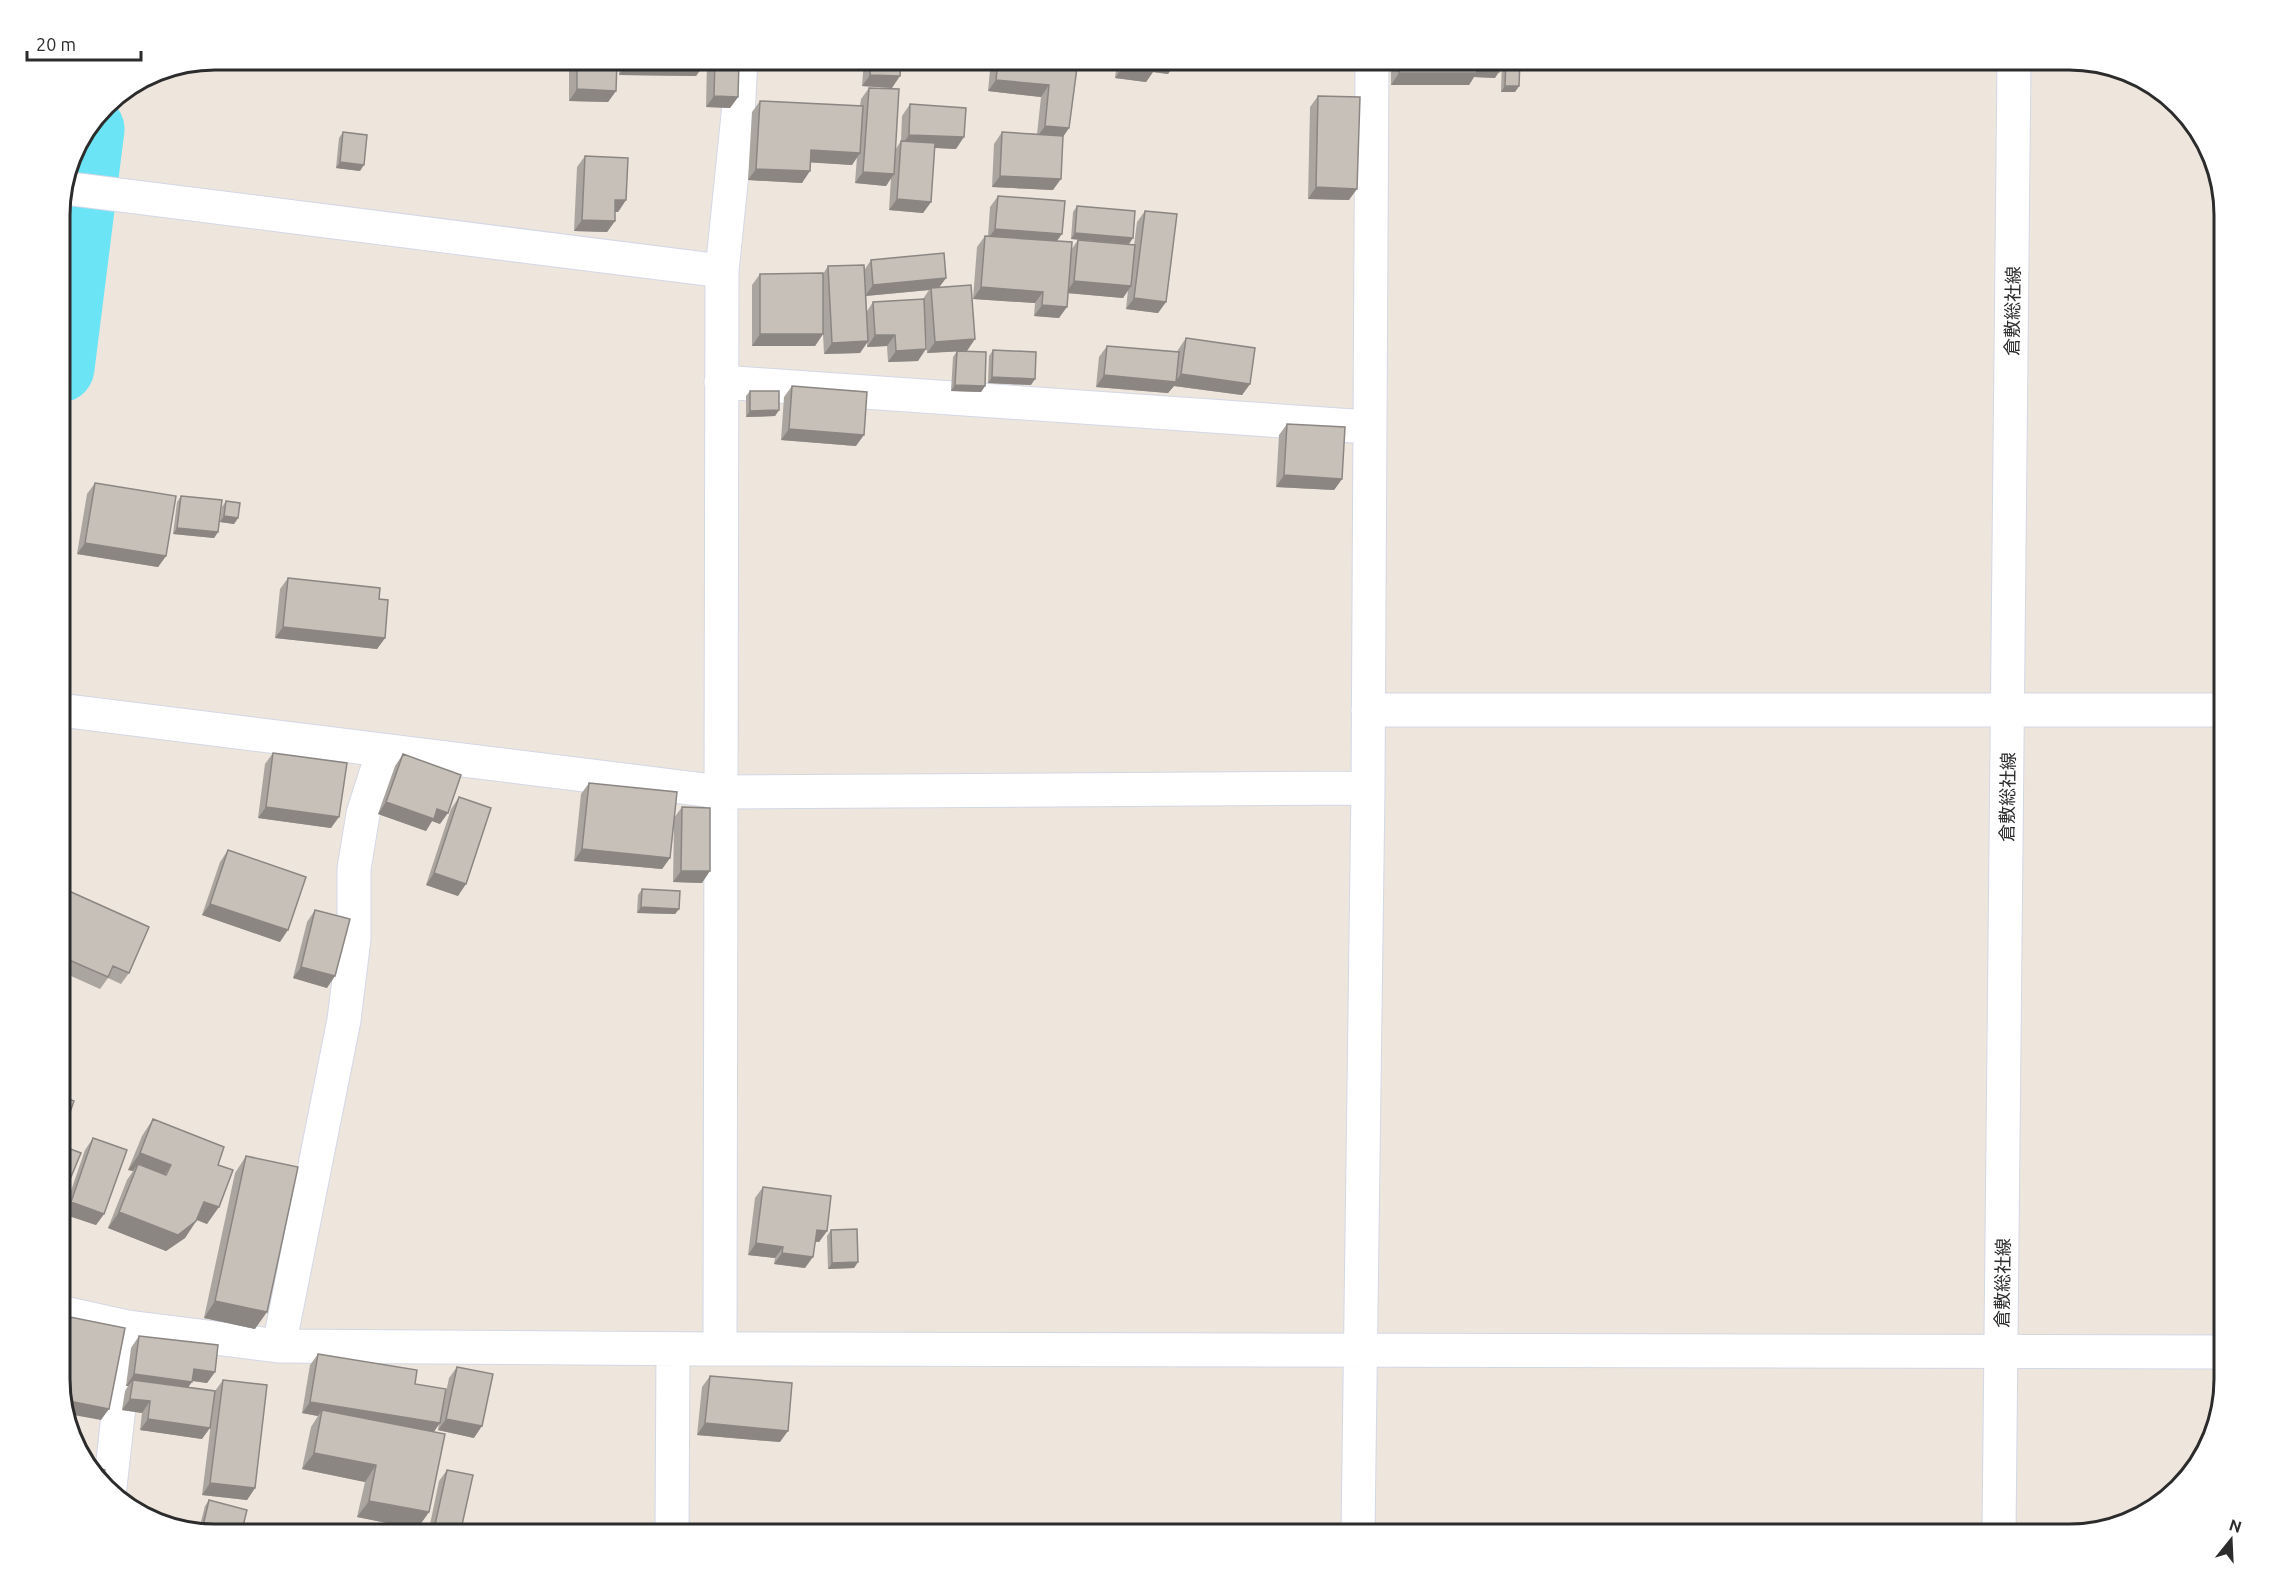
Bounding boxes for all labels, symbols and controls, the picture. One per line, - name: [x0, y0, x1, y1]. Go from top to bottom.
- scale bar: [27, 24, 141, 62]
- text: 20 m: [36, 34, 76, 54]
- street label: 倉敷総社線: [2001, 266, 2023, 356]
- street label: 倉敷総社線: [1996, 752, 2018, 842]
- street label: 倉敷総社線: [1991, 1238, 2013, 1328]
- north arrow: [2201, 1510, 2261, 1570]
- text: N: [2227, 1515, 2244, 1536]

